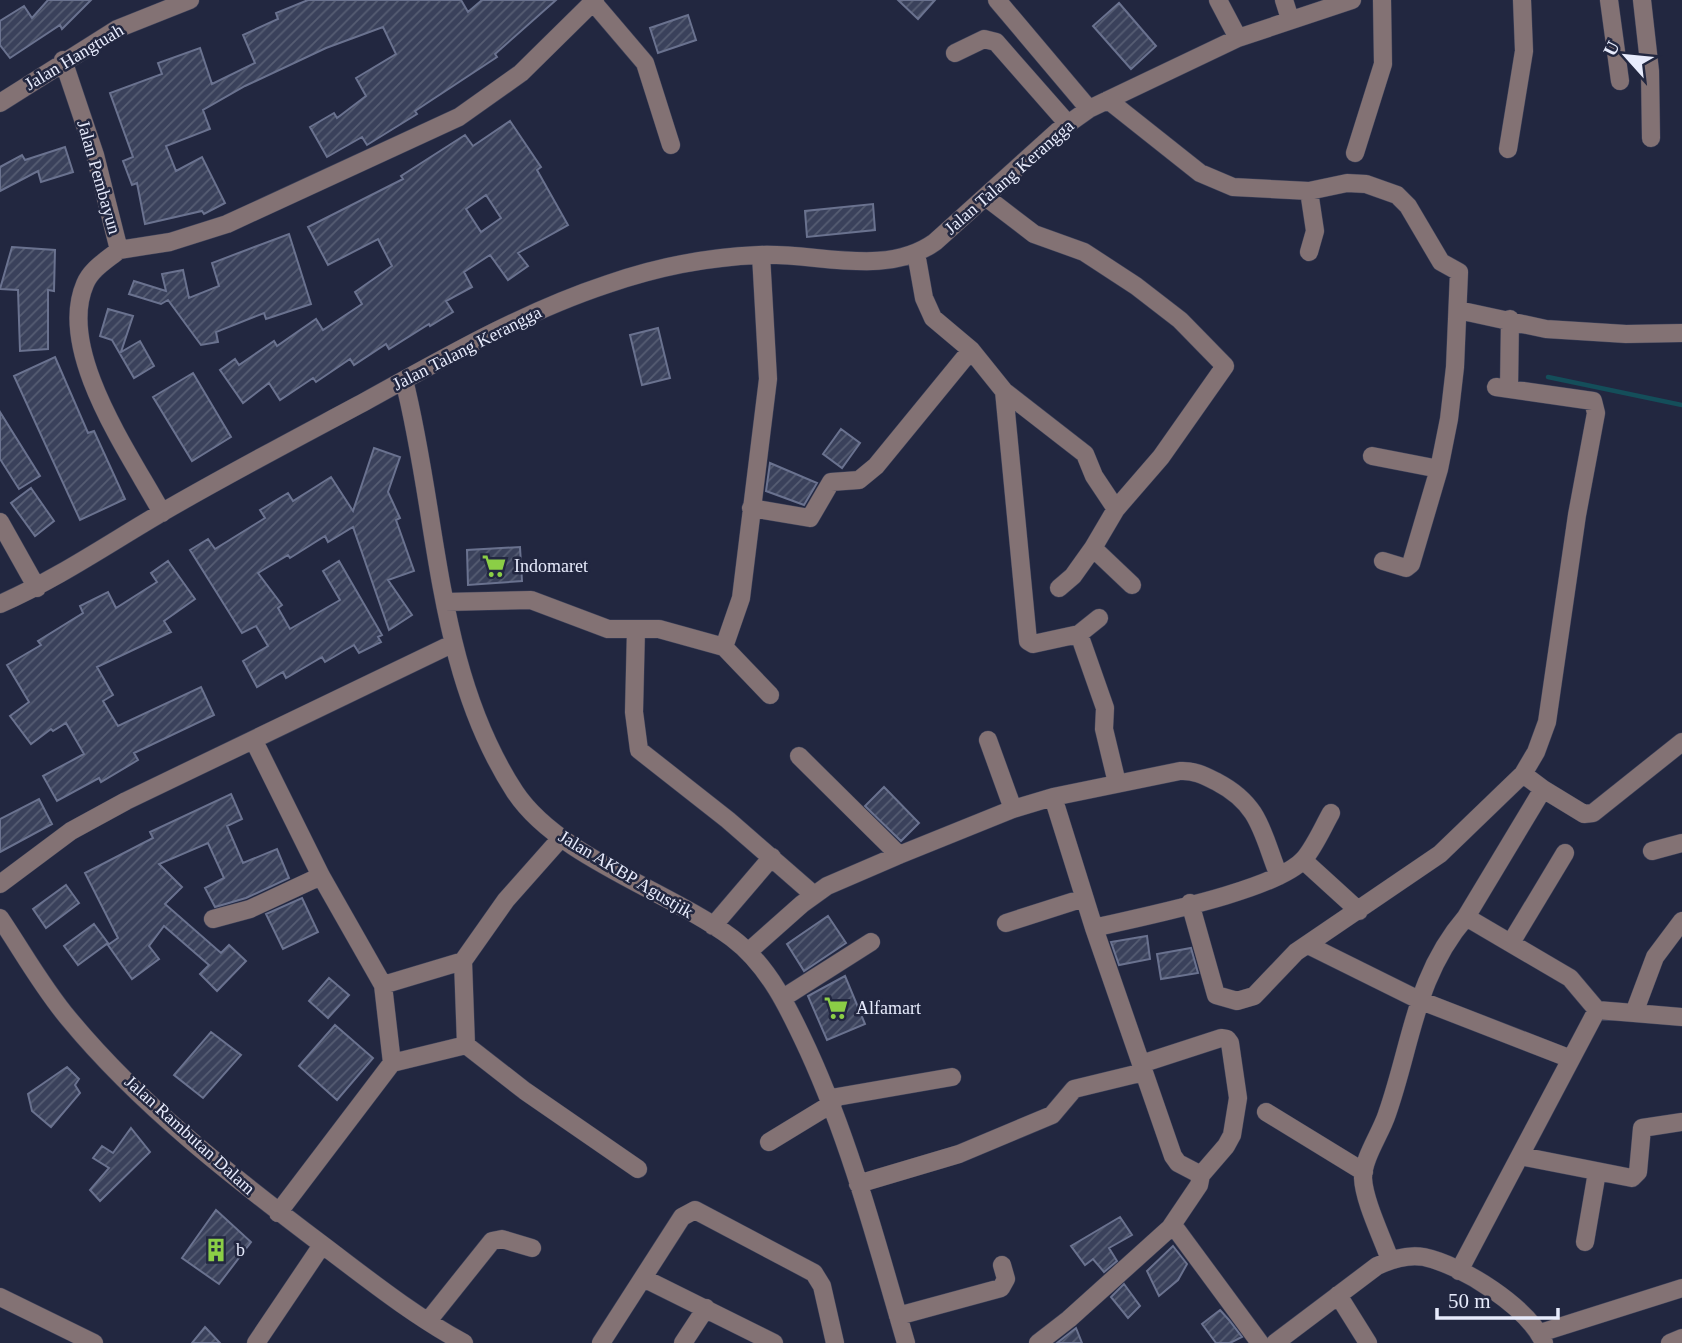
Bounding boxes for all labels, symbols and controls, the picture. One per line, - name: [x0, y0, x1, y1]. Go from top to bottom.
- street label: Jalan Hangtuah: [21, 20, 127, 94]
- north arrow: [1591, 21, 1661, 91]
- text: U: [1599, 37, 1624, 59]
- street label: Jalan Talang Kerangga: [940, 116, 1078, 238]
- street label: Jalan Pembayun: [73, 118, 125, 236]
- street label: Jalan Talang Kerangga: [389, 302, 545, 394]
- supermarket icon: Indomaret: [480, 552, 508, 580]
- place label: Indomaret: [514, 556, 588, 576]
- street label: Jalan AKBP Agustjik: [555, 826, 697, 922]
- supermarket icon: Alfamart: [822, 994, 850, 1022]
- place label: Alfamart: [856, 998, 921, 1018]
- street label: Jalan Rambutan Dalam: [121, 1071, 259, 1199]
- building icon: b: [202, 1236, 230, 1264]
- place label: b: [236, 1240, 245, 1260]
- scale bar: [1437, 1276, 1558, 1320]
- text: 50 m: [1448, 1289, 1491, 1313]

